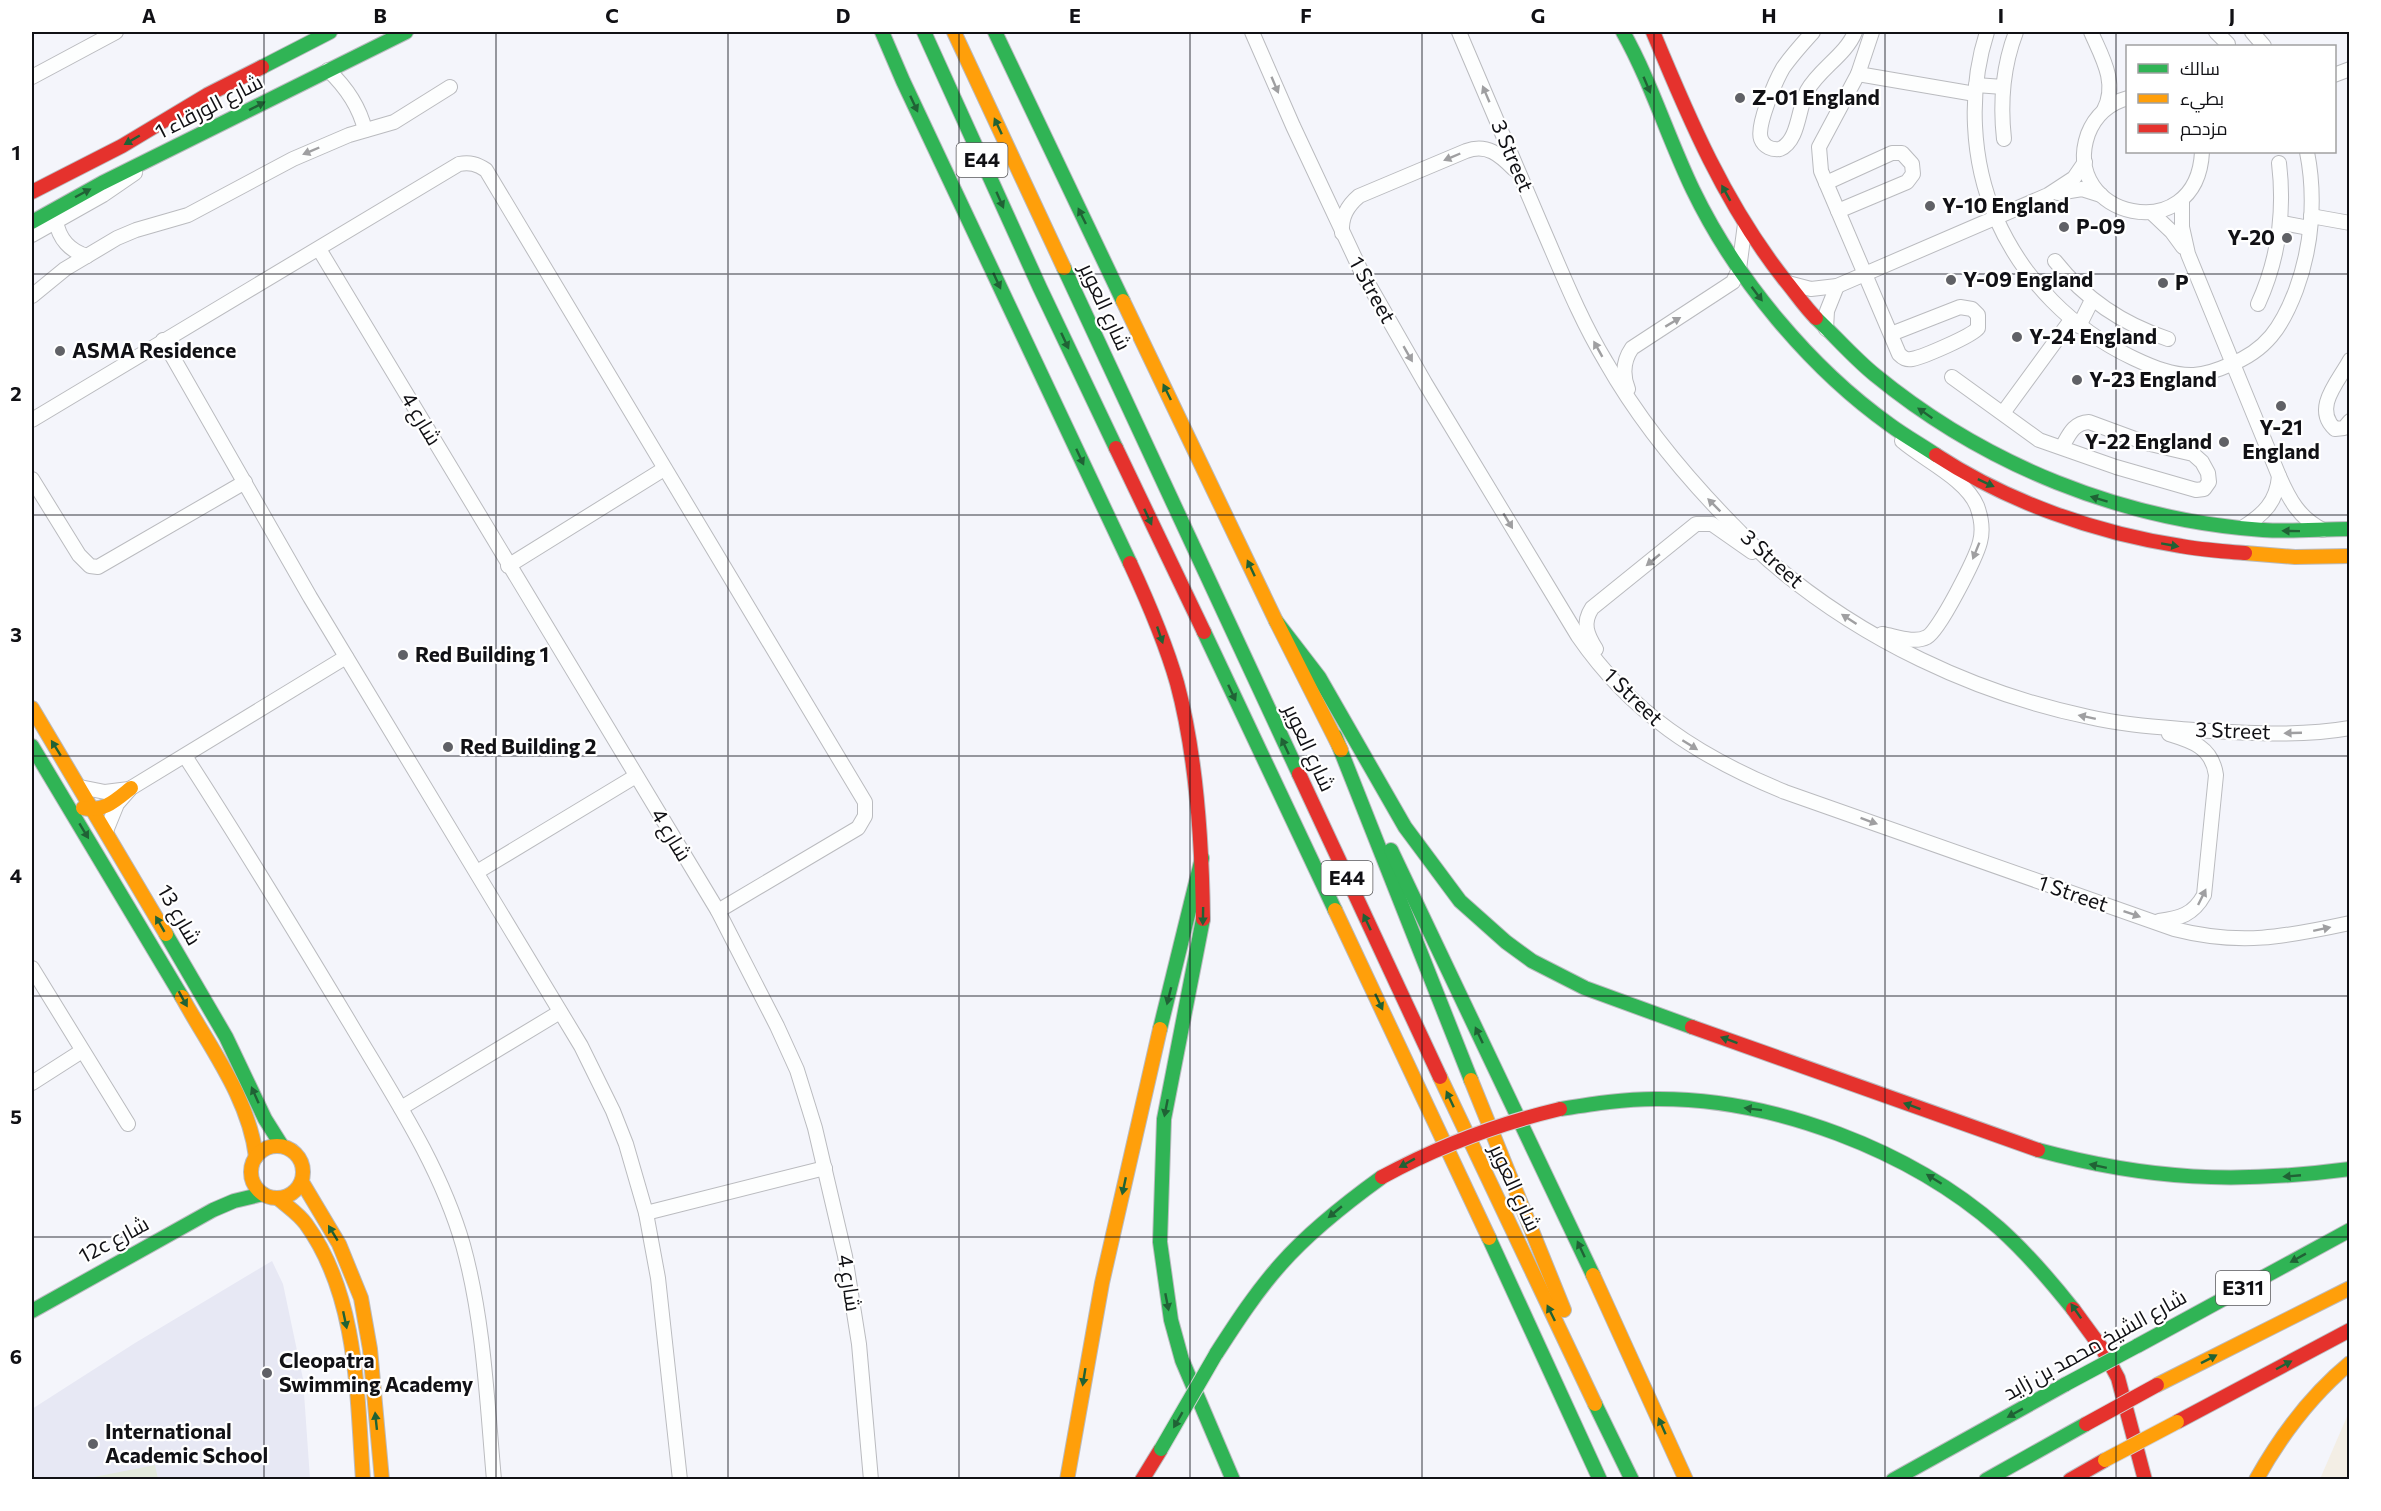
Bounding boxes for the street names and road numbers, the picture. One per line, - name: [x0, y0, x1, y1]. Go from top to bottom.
- street label: شارع الورقاء 1: [150, 68, 268, 146]
- street label: 3 Street: [1487, 116, 1540, 195]
- road number: E44: [956, 143, 1008, 177]
- street label: 1 Street: [1345, 252, 1402, 327]
- street label: شارع العوير: [1072, 258, 1137, 355]
- street label: شارع 4: [394, 387, 448, 451]
- street label: 3 Street: [1737, 523, 1809, 592]
- street label: 1 Street: [1599, 662, 1669, 730]
- street label: شارع العوير: [1276, 699, 1341, 796]
- street label: 3 Street: [2195, 716, 2271, 743]
- street label: شارع 4: [644, 803, 698, 867]
- road number: E44: [1322, 861, 1372, 895]
- street label: 1 Street: [2035, 869, 2112, 916]
- street label: شارع 13: [150, 880, 208, 950]
- street label: شارع العوير: [1482, 1139, 1547, 1236]
- street label: 12c شارع: [74, 1210, 154, 1270]
- street label: شارع 4: [831, 1253, 867, 1313]
- road number: E311: [2216, 1271, 2270, 1305]
- street label: شارع الشيخ محمد بن زايد: [1998, 1283, 2192, 1407]

